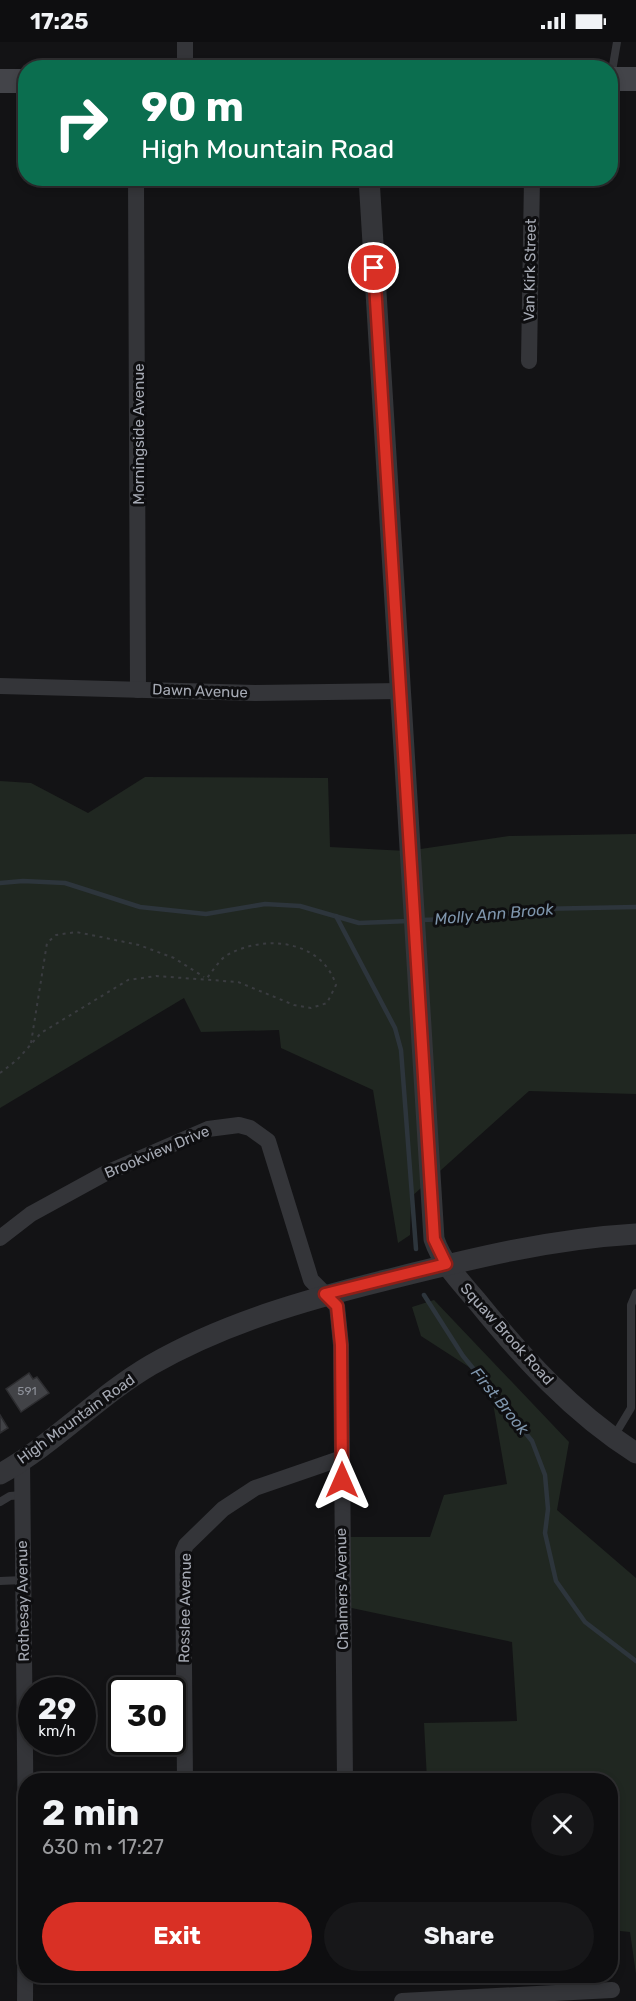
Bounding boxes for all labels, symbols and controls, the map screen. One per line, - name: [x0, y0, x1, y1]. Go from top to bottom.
- text: 17:25: [30, 8, 88, 35]
- text: 90 m: [141, 82, 244, 132]
- icon: right: [42, 84, 120, 162]
- text: High Mountain Road: [141, 133, 394, 165]
- street label: Van Kirk Street: [520, 218, 540, 322]
- pin: [348, 242, 399, 293]
- icon: arrive: [357, 251, 390, 284]
- street label: Morningside Avenue: [130, 363, 148, 505]
- street label: Dawn Avenue: [152, 680, 248, 702]
- water label: Molly Ann Brook: [434, 899, 555, 929]
- street label: Brookview Drive: [102, 1122, 212, 1182]
- street label: Squaw Brook Road: [457, 1279, 557, 1389]
- water label: First Brook: [467, 1364, 533, 1439]
- street label: High Mountain Road: [14, 1370, 138, 1468]
- house number: 591: [17, 1384, 37, 1398]
- position arrow: [310, 1448, 374, 1512]
- street label: Chalmers Avenue: [332, 1528, 352, 1650]
- street label: Rothesay Avenue: [13, 1540, 33, 1662]
- street label: Rosslee Avenue: [175, 1553, 195, 1663]
- speed limit sign: 30: [108, 1677, 186, 1755]
- text: 29: [38, 1691, 76, 1727]
- text: km/h: [38, 1722, 76, 1740]
- text: 2 min: [42, 1791, 140, 1834]
- button: close: [531, 1793, 594, 1856]
- text: 630 m · 17:27: [42, 1835, 164, 1859]
- button: Exit: [42, 1902, 312, 1971]
- button: Share: [324, 1902, 594, 1971]

